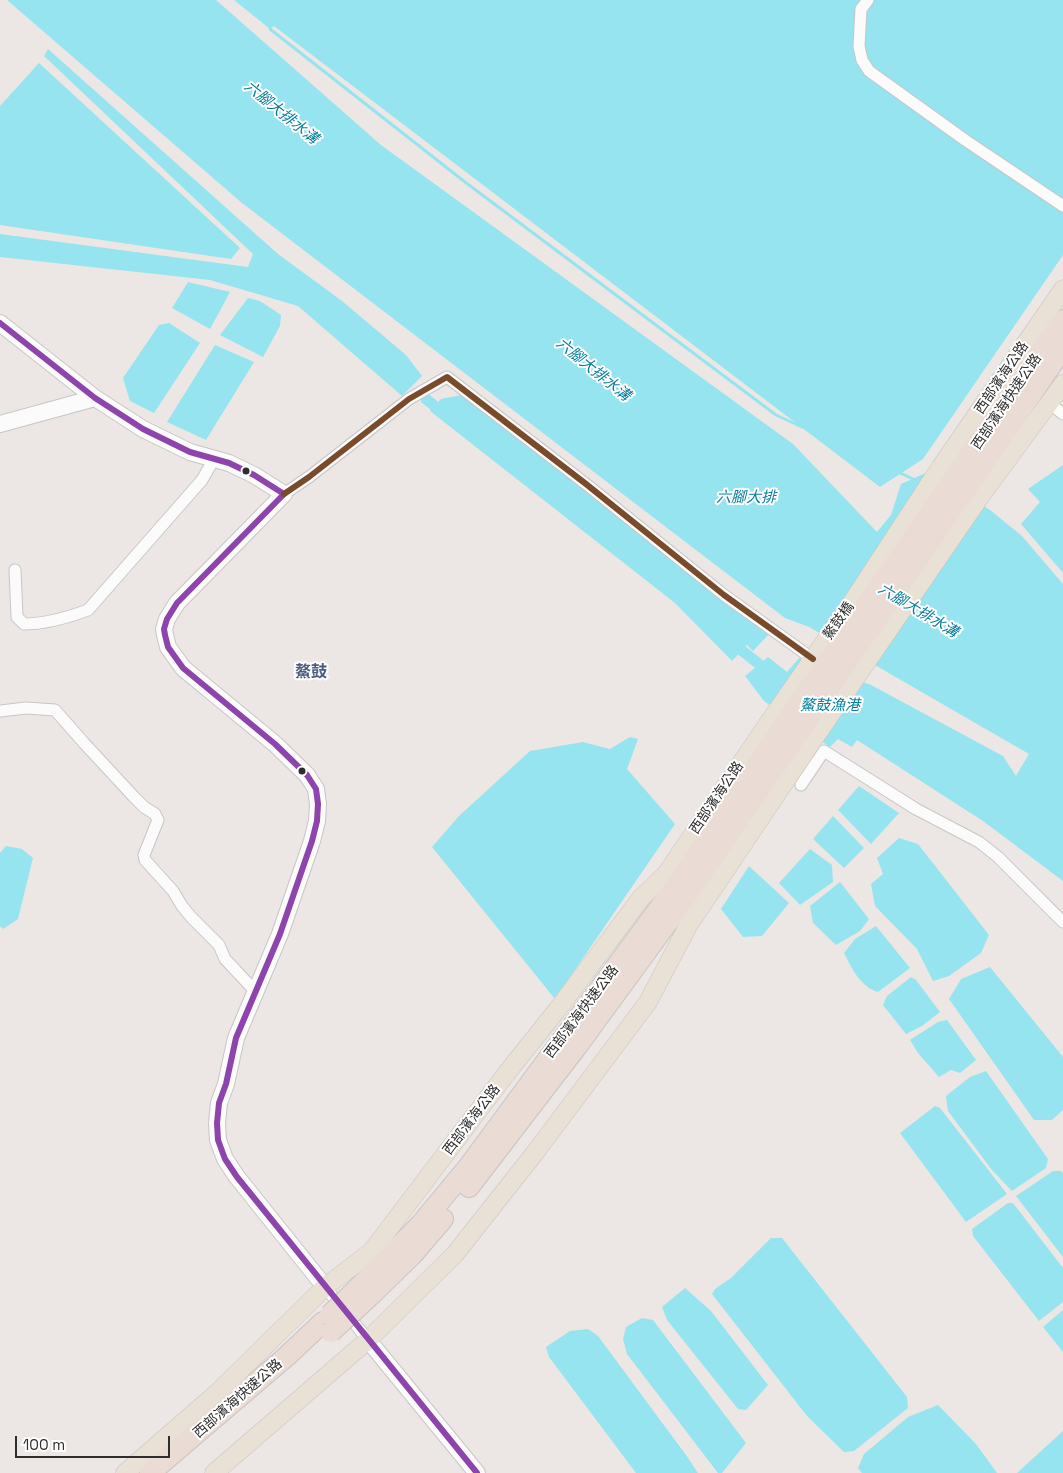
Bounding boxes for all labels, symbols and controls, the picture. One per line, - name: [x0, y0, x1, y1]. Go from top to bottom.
- water label: 六腳大排水溝: [240, 78, 322, 148]
- water label: 六腳大排水溝: [552, 335, 634, 405]
- street label: 西部濱海公路: [972, 338, 1032, 418]
- street label: 西部濱海快速公路: [969, 351, 1045, 453]
- unlabelled marker: [241, 466, 251, 476]
- water label: 六腳大排: [716, 489, 776, 507]
- water label: 六腳大排水溝: [875, 580, 961, 642]
- street label: 鰲鼓橋: [820, 599, 858, 643]
- district label: 鰲鼓: [295, 663, 327, 683]
- water label: 鰲鼓漁港: [800, 697, 860, 715]
- street label: 西部濱海公路: [687, 758, 747, 838]
- unlabelled marker: [297, 766, 307, 776]
- street label: 西部濱海快速公路: [542, 962, 622, 1062]
- street label: 西部濱海公路: [440, 1081, 504, 1159]
- street label: 西部濱海快速公路: [190, 1356, 286, 1442]
- scale bar: [18, 1426, 172, 1458]
- text: 100 m: [23, 1435, 65, 1454]

